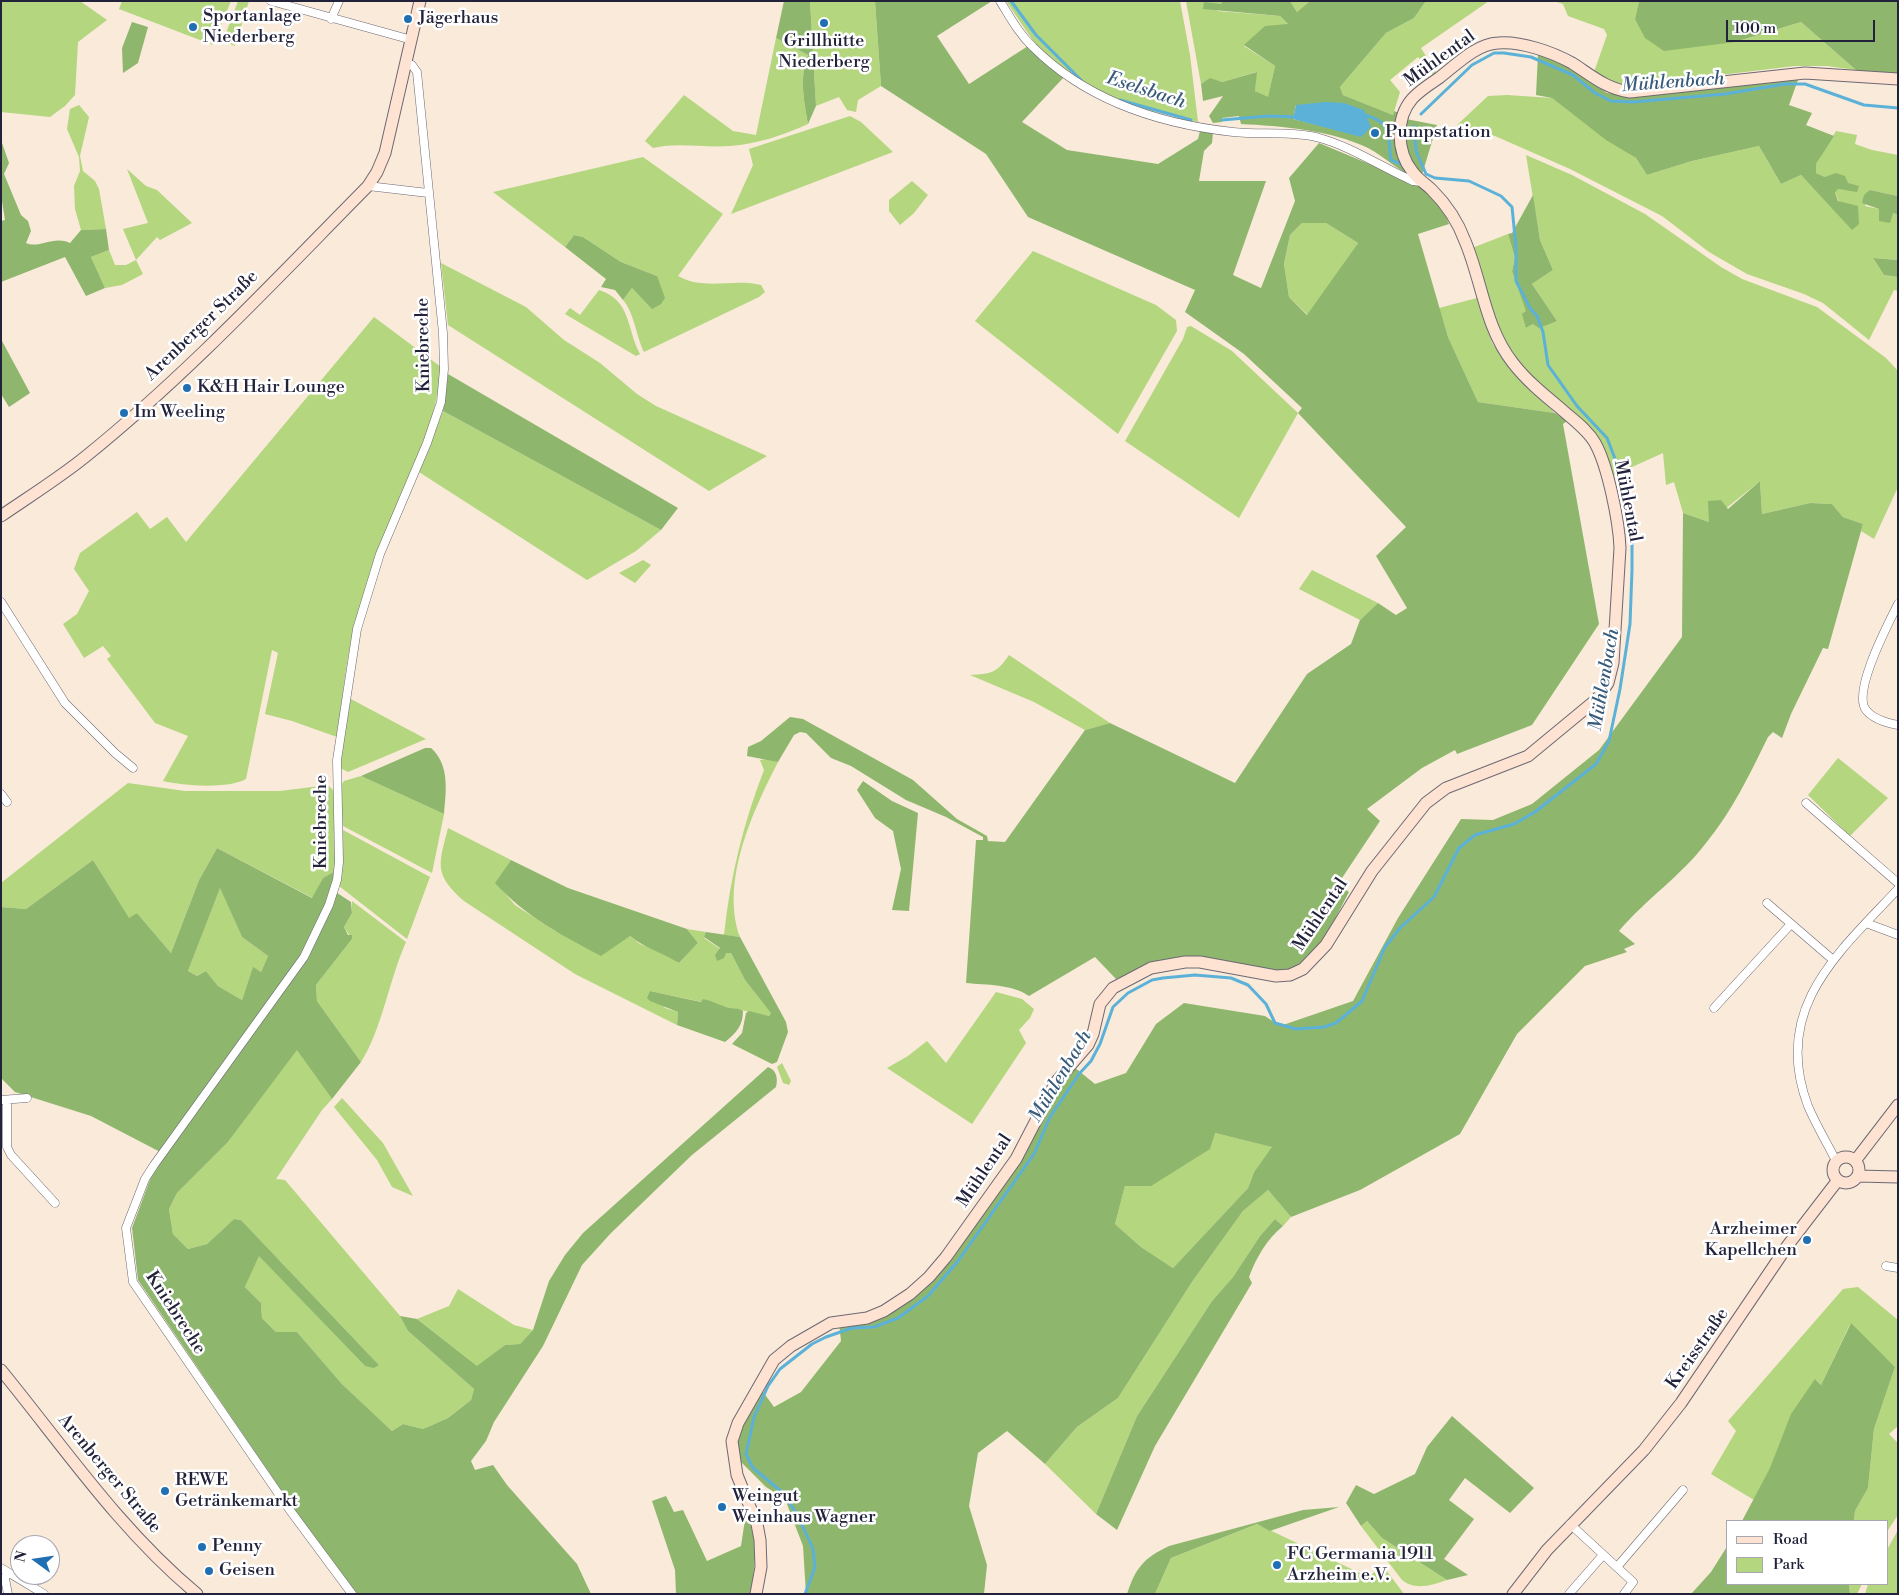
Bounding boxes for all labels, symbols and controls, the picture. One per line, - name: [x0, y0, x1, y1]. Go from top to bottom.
- place label: Sportanlage Niederberg: [203, 6, 301, 48]
- place label: Jägerhaus: [418, 8, 498, 30]
- scale bar: [1729, 10, 1878, 42]
- marker: Jägerhaus: [402, 13, 414, 25]
- marker: Grillhütte Niederberg: [818, 17, 830, 29]
- text: 100 m: [1734, 19, 1776, 38]
- marker: Sportanlage Niederberg: [187, 21, 199, 33]
- street label: Mühlental: [1400, 26, 1480, 92]
- place label: Grillhütte Niederberg: [778, 31, 870, 74]
- water label: Eselsbach: [1104, 68, 1188, 114]
- water label: Mühlenbach: [1621, 68, 1725, 98]
- place label: Pumpstation: [1385, 122, 1491, 144]
- marker: Pumpstation: [1369, 127, 1381, 139]
- street label: Arenberger Straße: [141, 266, 263, 386]
- street label: Kniebreche: [412, 298, 436, 392]
- place label: K&H Hair Lounge: [197, 377, 345, 399]
- marker: K&H Hair Lounge: [181, 382, 193, 394]
- place label: Im Weeling: [134, 402, 225, 424]
- marker: Im Weeling: [118, 407, 130, 419]
- street label: Mühlental: [1608, 458, 1646, 544]
- water label: Mühlenbach: [1585, 627, 1625, 733]
- street label: Kniebreche: [311, 775, 333, 869]
- street label: Mühlental: [1289, 874, 1353, 956]
- water label: Mühlenbach: [1025, 1027, 1097, 1127]
- street label: Mühlental: [953, 1130, 1017, 1212]
- place label: Arzheimer Kapellchen: [1704, 1219, 1797, 1262]
- marker: Arzheimer Kapellchen: [1801, 1234, 1813, 1246]
- street label: Kniebreche: [140, 1267, 210, 1359]
- street label: Kreisstraße: [1662, 1304, 1734, 1394]
- street label: Arenberger Straße: [53, 1410, 165, 1538]
- place label: REWE Getränkemarkt: [175, 1470, 298, 1512]
- marker: REWE Getränkemarkt: [159, 1485, 171, 1497]
- place label: Weingut Weinhaus Wagner: [732, 1486, 876, 1528]
- marker: Weingut Weinhaus Wagner: [716, 1501, 728, 1513]
- legend: [1726, 1520, 1889, 1585]
- text: Road: [1773, 1530, 1808, 1549]
- north arrow: [10, 1535, 60, 1585]
- place label: Penny: [212, 1536, 262, 1558]
- marker: Penny: [196, 1541, 208, 1553]
- place label: FC Germania 1911 Arzheim e.V.: [1287, 1544, 1433, 1586]
- text: N: [11, 1549, 31, 1564]
- text: Park: [1773, 1555, 1804, 1574]
- marker: FC Germania 1911 Arzheim e.V.: [1271, 1559, 1283, 1571]
- place label: Geisen: [219, 1560, 275, 1582]
- marker: Geisen: [203, 1565, 215, 1577]

